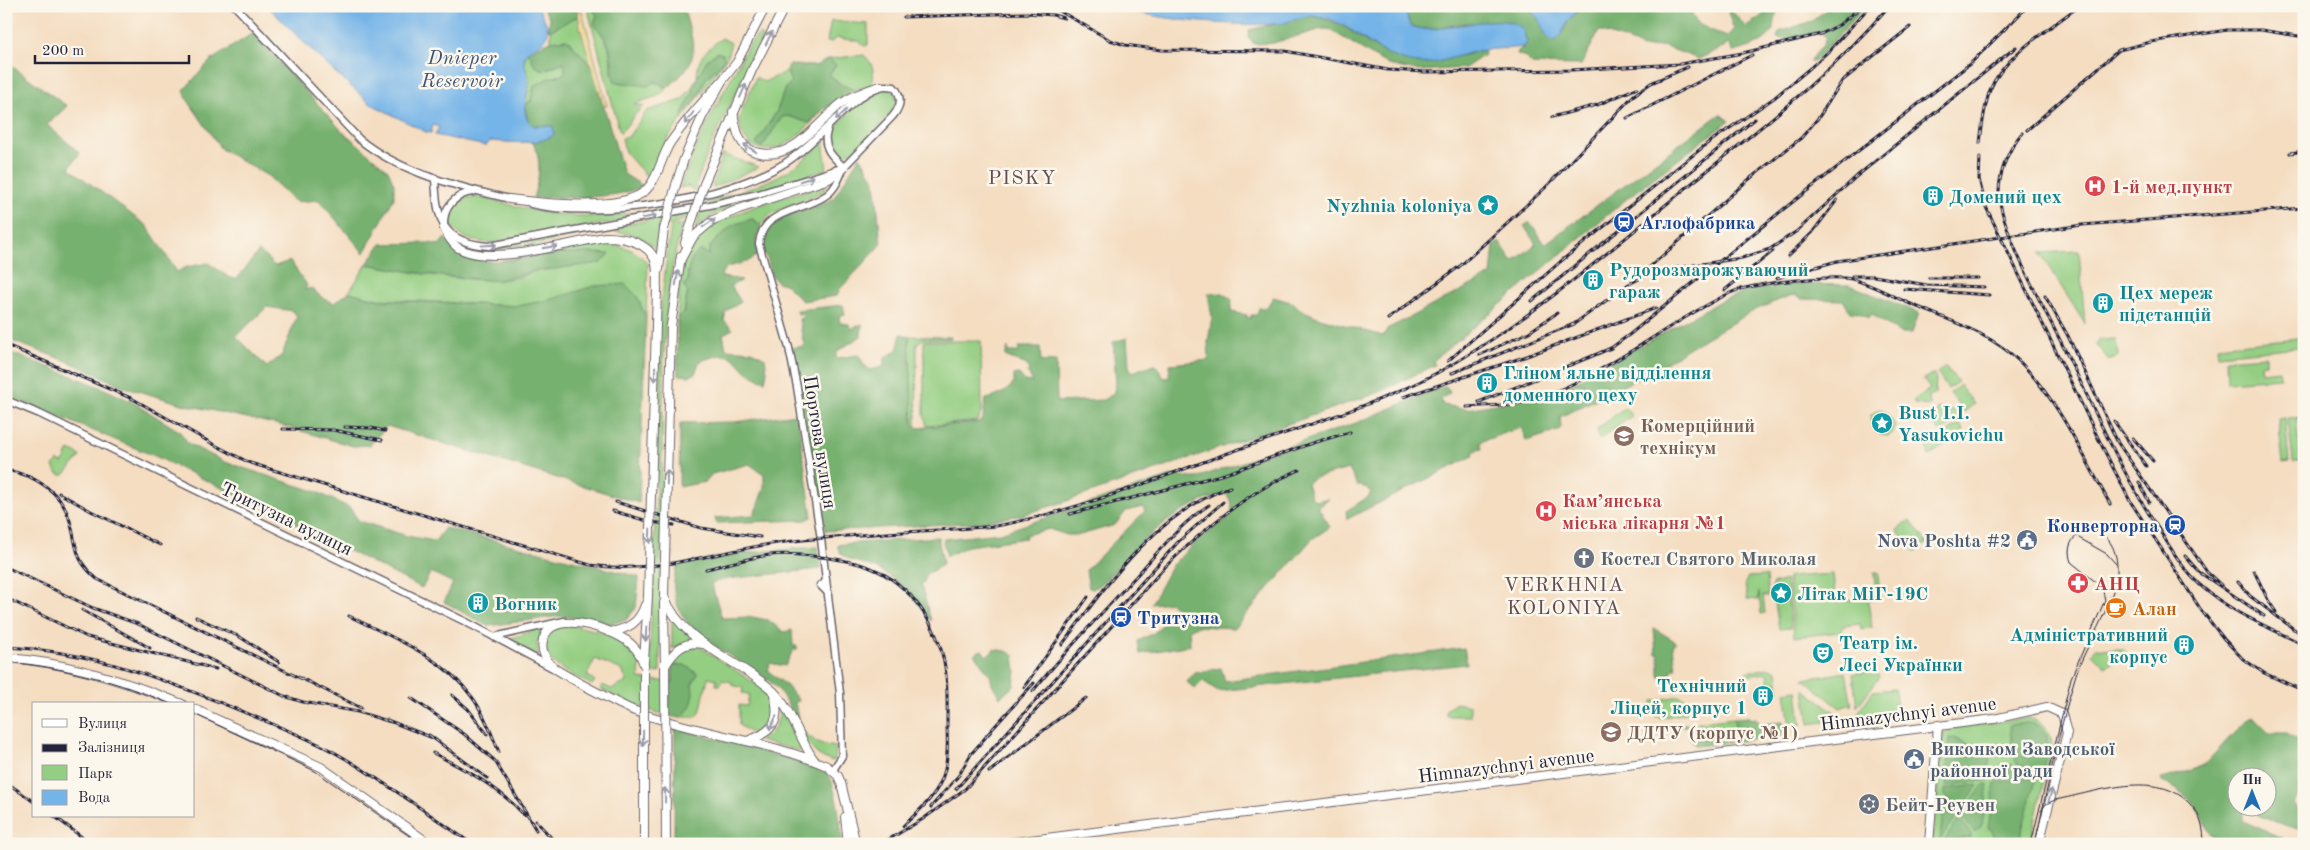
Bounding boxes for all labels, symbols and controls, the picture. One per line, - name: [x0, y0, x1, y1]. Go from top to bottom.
- one-way arrow: [765, 31, 774, 46]
- scale bar: [35, 32, 189, 64]
- text: 200 m: [42, 44, 84, 59]
- water label: Dnieper Reservoir: [420, 49, 503, 92]
- one-way arrow: [739, 84, 748, 99]
- one-way arrow: [835, 109, 848, 121]
- one-way arrow: [684, 111, 694, 125]
- one-way arrow: [743, 143, 757, 153]
- district label: PISKY: [988, 169, 1056, 189]
- one-way arrow: [798, 174, 814, 183]
- hospital icon: 1-й мед.пункт: [2083, 174, 2107, 198]
- place label: 1-й мед.пункт: [2111, 179, 2232, 198]
- building icon: Домений цех: [1921, 184, 1945, 208]
- place label: Домений цех: [1949, 189, 2062, 208]
- place icon: Nyzhnia koloniya: [1476, 193, 1500, 217]
- place label: Nyzhnia koloniya: [1326, 198, 1472, 217]
- station icon: Аглофабрика: [1612, 210, 1636, 234]
- one-way arrow: [640, 212, 656, 222]
- place label: Аглофабрика: [1640, 215, 1756, 234]
- one-way arrow: [702, 218, 716, 228]
- one-way arrow: [480, 241, 496, 250]
- one-way arrow: [542, 242, 558, 252]
- place label: Рудорозмарожуваючий гараж: [1609, 262, 1809, 303]
- building icon: Рудорозмарожуваючий гараж: [1581, 268, 1605, 292]
- one-way arrow: [672, 270, 682, 286]
- place label: Цех мереж підстанцій: [2119, 285, 2213, 326]
- building icon: Цех мереж підстанцій: [2091, 291, 2115, 315]
- place label: Гліном'яльне відділення доменного цеху: [1503, 365, 1711, 406]
- one-way arrow: [650, 366, 660, 382]
- building icon: Гліном'яльне відділення доменного цеху: [1475, 371, 1499, 395]
- street label: Портова вулиця: [799, 374, 838, 510]
- place label: Bust I.I. Yasukovichu: [1898, 405, 2004, 446]
- place icon: Bust I.I. Yasukovichu: [1870, 411, 1894, 435]
- place label: Комерційний технікум: [1640, 418, 1755, 459]
- school or university icon: Комерційний технікум: [1612, 424, 1636, 448]
- one-way arrow: [662, 470, 671, 486]
- street label: Тритузна вулиця: [217, 480, 355, 560]
- place label: Кам’янська міська лікарня №1: [1562, 493, 1726, 534]
- hospital icon: Кам’янська міська лікарня №1: [1534, 499, 1558, 523]
- station icon: Конверторна: [2163, 513, 2187, 537]
- place label: Конверторна: [2046, 518, 2159, 537]
- one-way arrow: [646, 528, 655, 544]
- public building icon: Nova Poshta #2: [2015, 528, 2039, 552]
- place label: Nova Poshta #2: [1877, 533, 2011, 552]
- church icon: Костел Святого Миколая: [1572, 546, 1596, 570]
- place label: Костел Святого Миколая: [1600, 551, 1816, 570]
- pharmacy icon: АНЦ: [2066, 571, 2090, 595]
- district label: VERKHNIA KOLONIYA: [1504, 576, 1625, 619]
- place label: АНЦ: [2094, 576, 2140, 595]
- place icon: Літак МіГ-19С: [1769, 581, 1793, 605]
- place label: Літак МіГ-19С: [1797, 586, 1928, 605]
- building icon: Вогник: [466, 591, 490, 615]
- place label: Вогник: [494, 596, 557, 615]
- cafe icon: Алан: [2104, 596, 2128, 620]
- place label: Алан: [2132, 601, 2177, 620]
- station icon: Тритузна: [1109, 605, 1133, 629]
- place label: Тритузна: [1137, 610, 1220, 629]
- one-way arrow: [641, 626, 650, 642]
- place label: Адміністративний корпус: [2010, 627, 2168, 668]
- building icon: Адміністративний корпус: [2172, 633, 2196, 657]
- place label: Театр ім. Лесі Українки: [1839, 635, 1963, 676]
- theatre icon: Театр ім. Лесі Українки: [1811, 641, 1835, 665]
- place label: Технічний Ліцей, корпус 1: [1610, 678, 1747, 719]
- building icon: Технічний Ліцей, корпус 1: [1751, 684, 1775, 708]
- street label: Himnazychnyi avenue: [1819, 695, 1998, 736]
- legend: [32, 702, 195, 818]
- one-way arrow: [767, 715, 777, 730]
- text: Вулиця: [78, 717, 127, 732]
- school or university icon: ДДТУ (корпус №1): [1599, 720, 1623, 744]
- place label: ДДТУ (корпус №1): [1627, 725, 1798, 744]
- one-way arrow: [638, 730, 648, 746]
- text: Залізниця: [78, 741, 145, 756]
- place label: Виконком Заводської районної ради: [1930, 741, 2115, 782]
- street label: Himnazychnyi avenue: [1417, 747, 1596, 788]
- public building icon: Виконком Заводської районної ради: [1902, 747, 1926, 771]
- text: Парк: [78, 767, 113, 782]
- north arrow: [2228, 768, 2278, 818]
- text: Пн: [2242, 773, 2262, 787]
- one-way arrow: [660, 787, 670, 804]
- one-way arrow: [2046, 789, 2055, 805]
- text: Вода: [78, 791, 111, 806]
- synagogue icon: Бейт-Реувен: [1857, 792, 1881, 816]
- place label: Бейт-Реувен: [1885, 797, 1995, 816]

